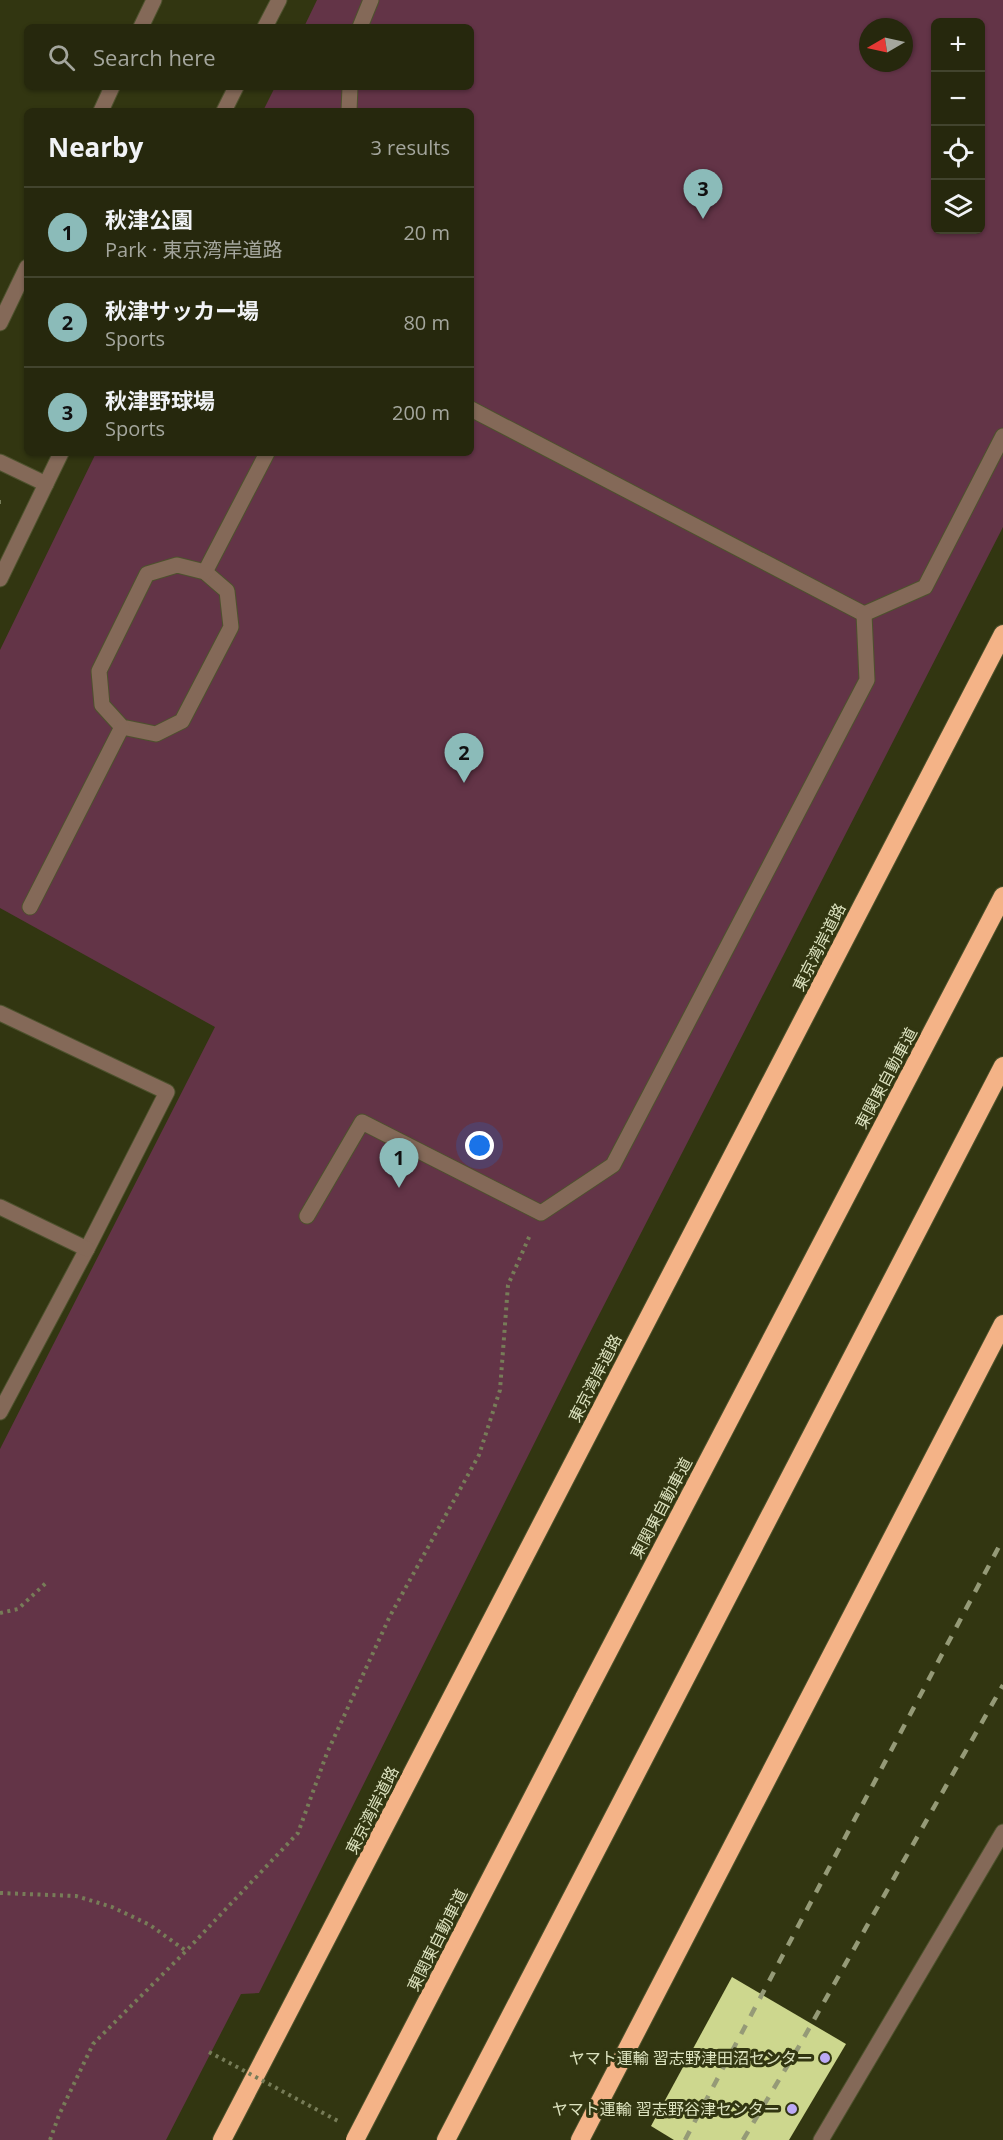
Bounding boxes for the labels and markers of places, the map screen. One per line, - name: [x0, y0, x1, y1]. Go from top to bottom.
- pin: 3: [684, 170, 722, 219]
- pin: 2: [444, 734, 484, 783]
- pin: 1: [380, 1138, 418, 1188]
- place label: ヤマト運輸 習志野津田沼センター: [569, 2047, 813, 2069]
- marker: ヤマト運輸 習志野津田沼センター: [818, 2051, 832, 2065]
- place label: ヤマト運輸 習志野谷津センター: [552, 2098, 780, 2120]
- marker: ヤマト運輸 習志野谷津センター: [785, 2102, 799, 2116]

